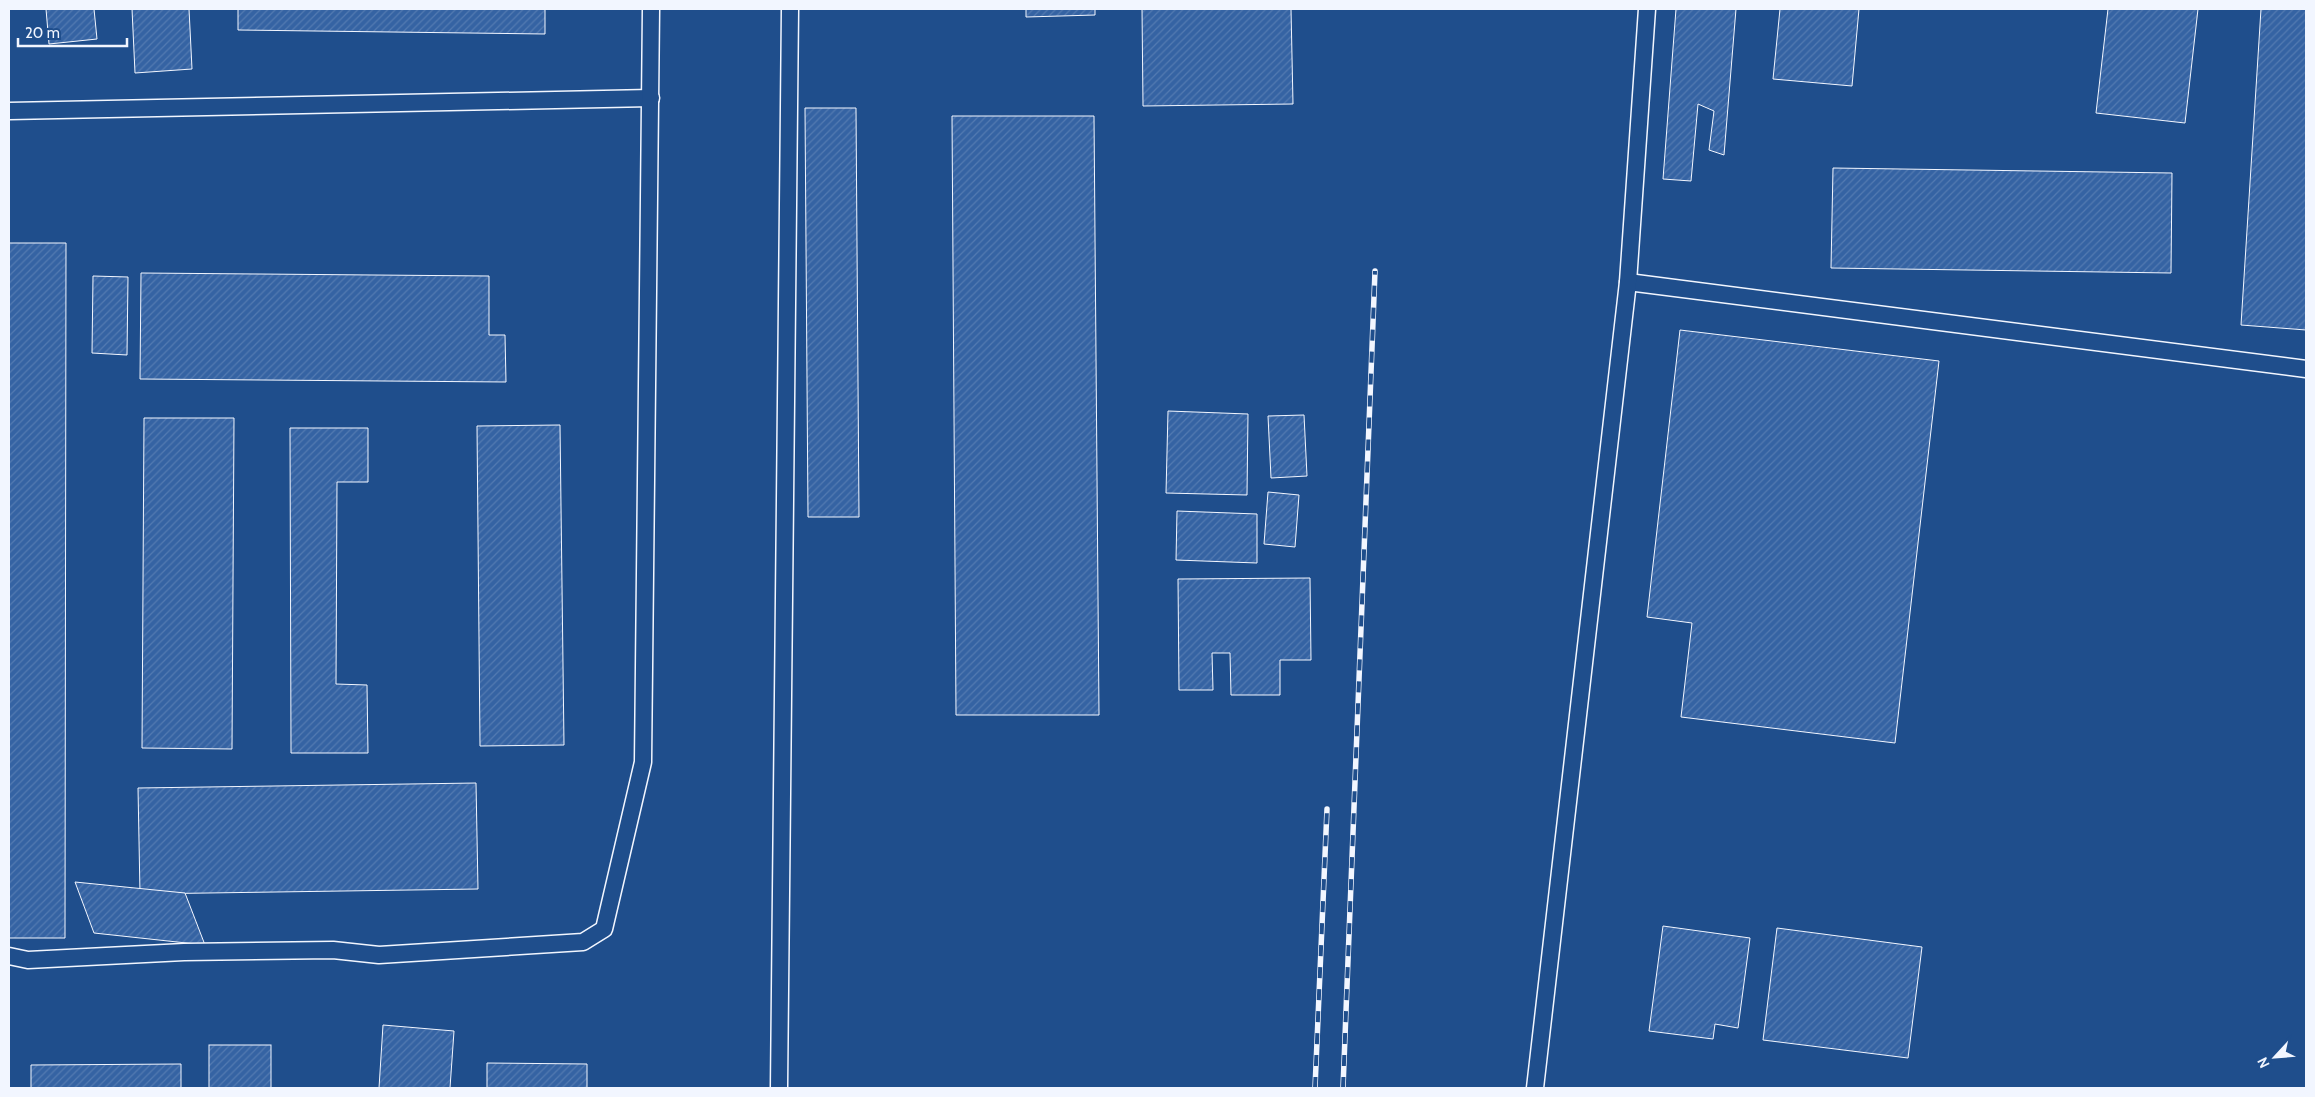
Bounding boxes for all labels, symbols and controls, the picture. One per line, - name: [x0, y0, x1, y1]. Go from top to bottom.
- scale bar: [18, 15, 126, 47]
- text: 20 m: [25, 24, 60, 42]
- north arrow: [2250, 1032, 2300, 1082]
- text: N: [2253, 1054, 2274, 1071]

